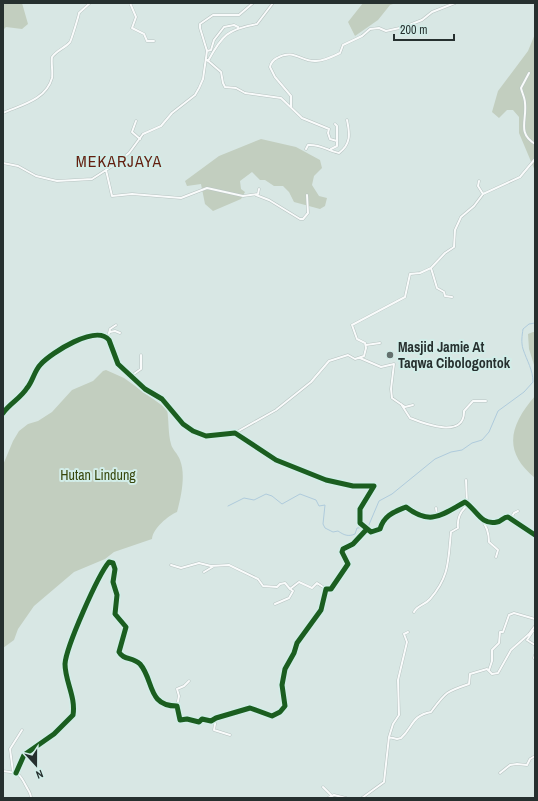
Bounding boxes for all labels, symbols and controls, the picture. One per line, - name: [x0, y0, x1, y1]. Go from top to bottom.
- scale bar: [394, 16, 454, 42]
- text: 200 m: [400, 22, 427, 38]
- district label: MEKARJAYA: [76, 150, 162, 172]
- place label: Masjid Jamie At Taqwa Cibologontok: [398, 338, 511, 372]
- marker: Masjid Jamie At Taqwa Cibologontok: [385, 350, 395, 360]
- park label: Hutan Lindung: [60, 466, 136, 484]
- north arrow: [16, 745, 56, 785]
- text: N: [34, 767, 45, 782]

